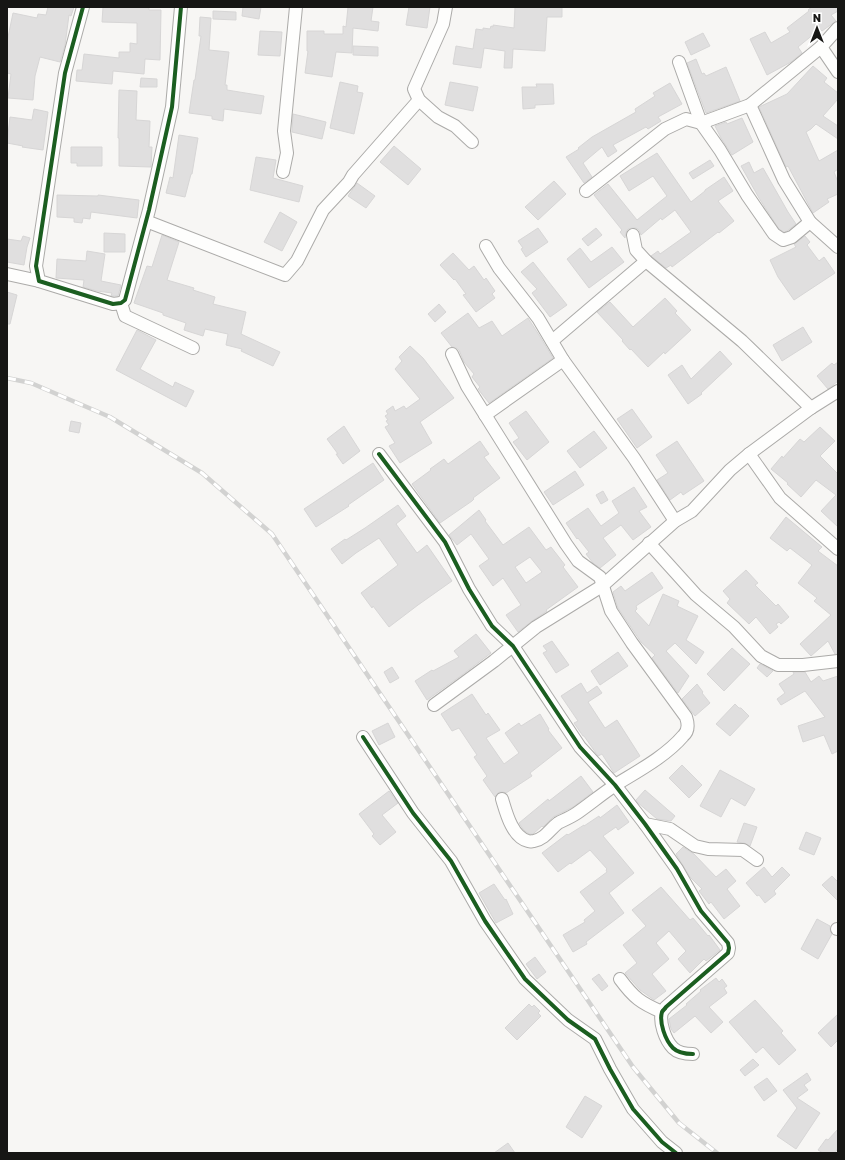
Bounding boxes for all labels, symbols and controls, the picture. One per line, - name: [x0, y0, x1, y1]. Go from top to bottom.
- north arrow: [797, 8, 837, 48]
- text: N: [813, 11, 821, 24]

